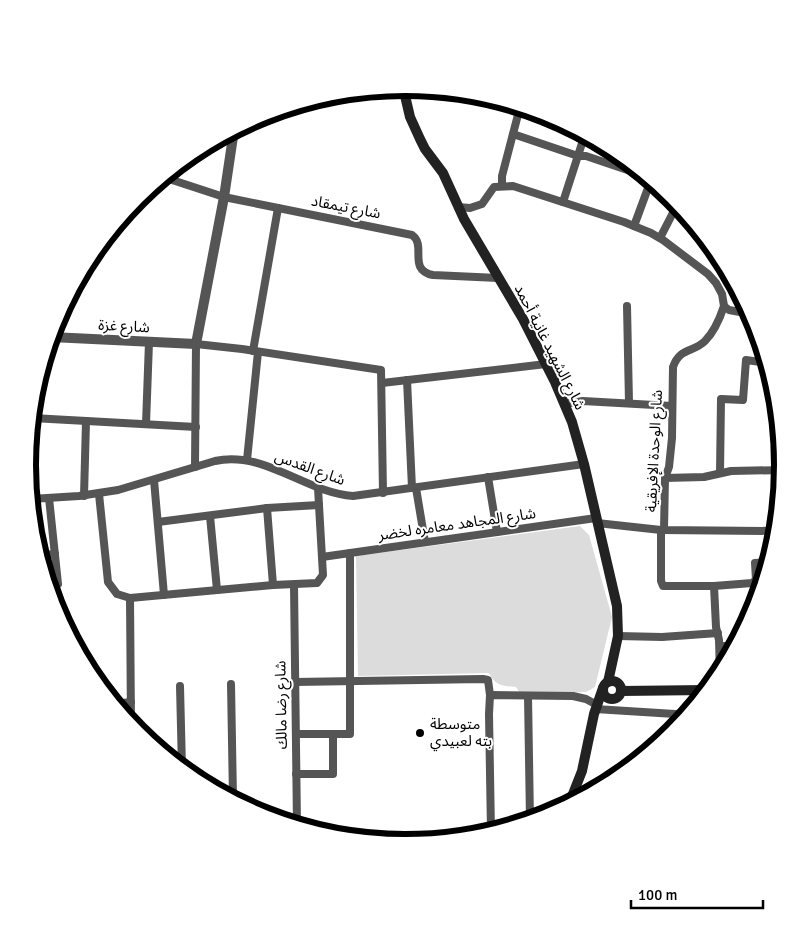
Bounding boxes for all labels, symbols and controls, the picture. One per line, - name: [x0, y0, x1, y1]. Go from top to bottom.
- street label: شارع تيمقاد: [309, 191, 382, 226]
- street label: شارع الشهيد غانية أحمد: [508, 281, 590, 414]
- street label: شارع غزة: [98, 316, 150, 339]
- street label: شارع الوحدة الإفريقية: [642, 389, 669, 513]
- street label: شارع القدس: [271, 447, 348, 492]
- street label: شارع المجاهد معامره لخضر: [376, 504, 538, 547]
- street label: شارع رضا مالك: [271, 660, 294, 750]
- place label: متوسطة بته لعبيدي: [430, 715, 492, 752]
- marker: متوسطة بته لعبيدي: [414, 727, 426, 739]
- scale bar: [631, 878, 764, 910]
- text: 100 m: [638, 886, 678, 904]

